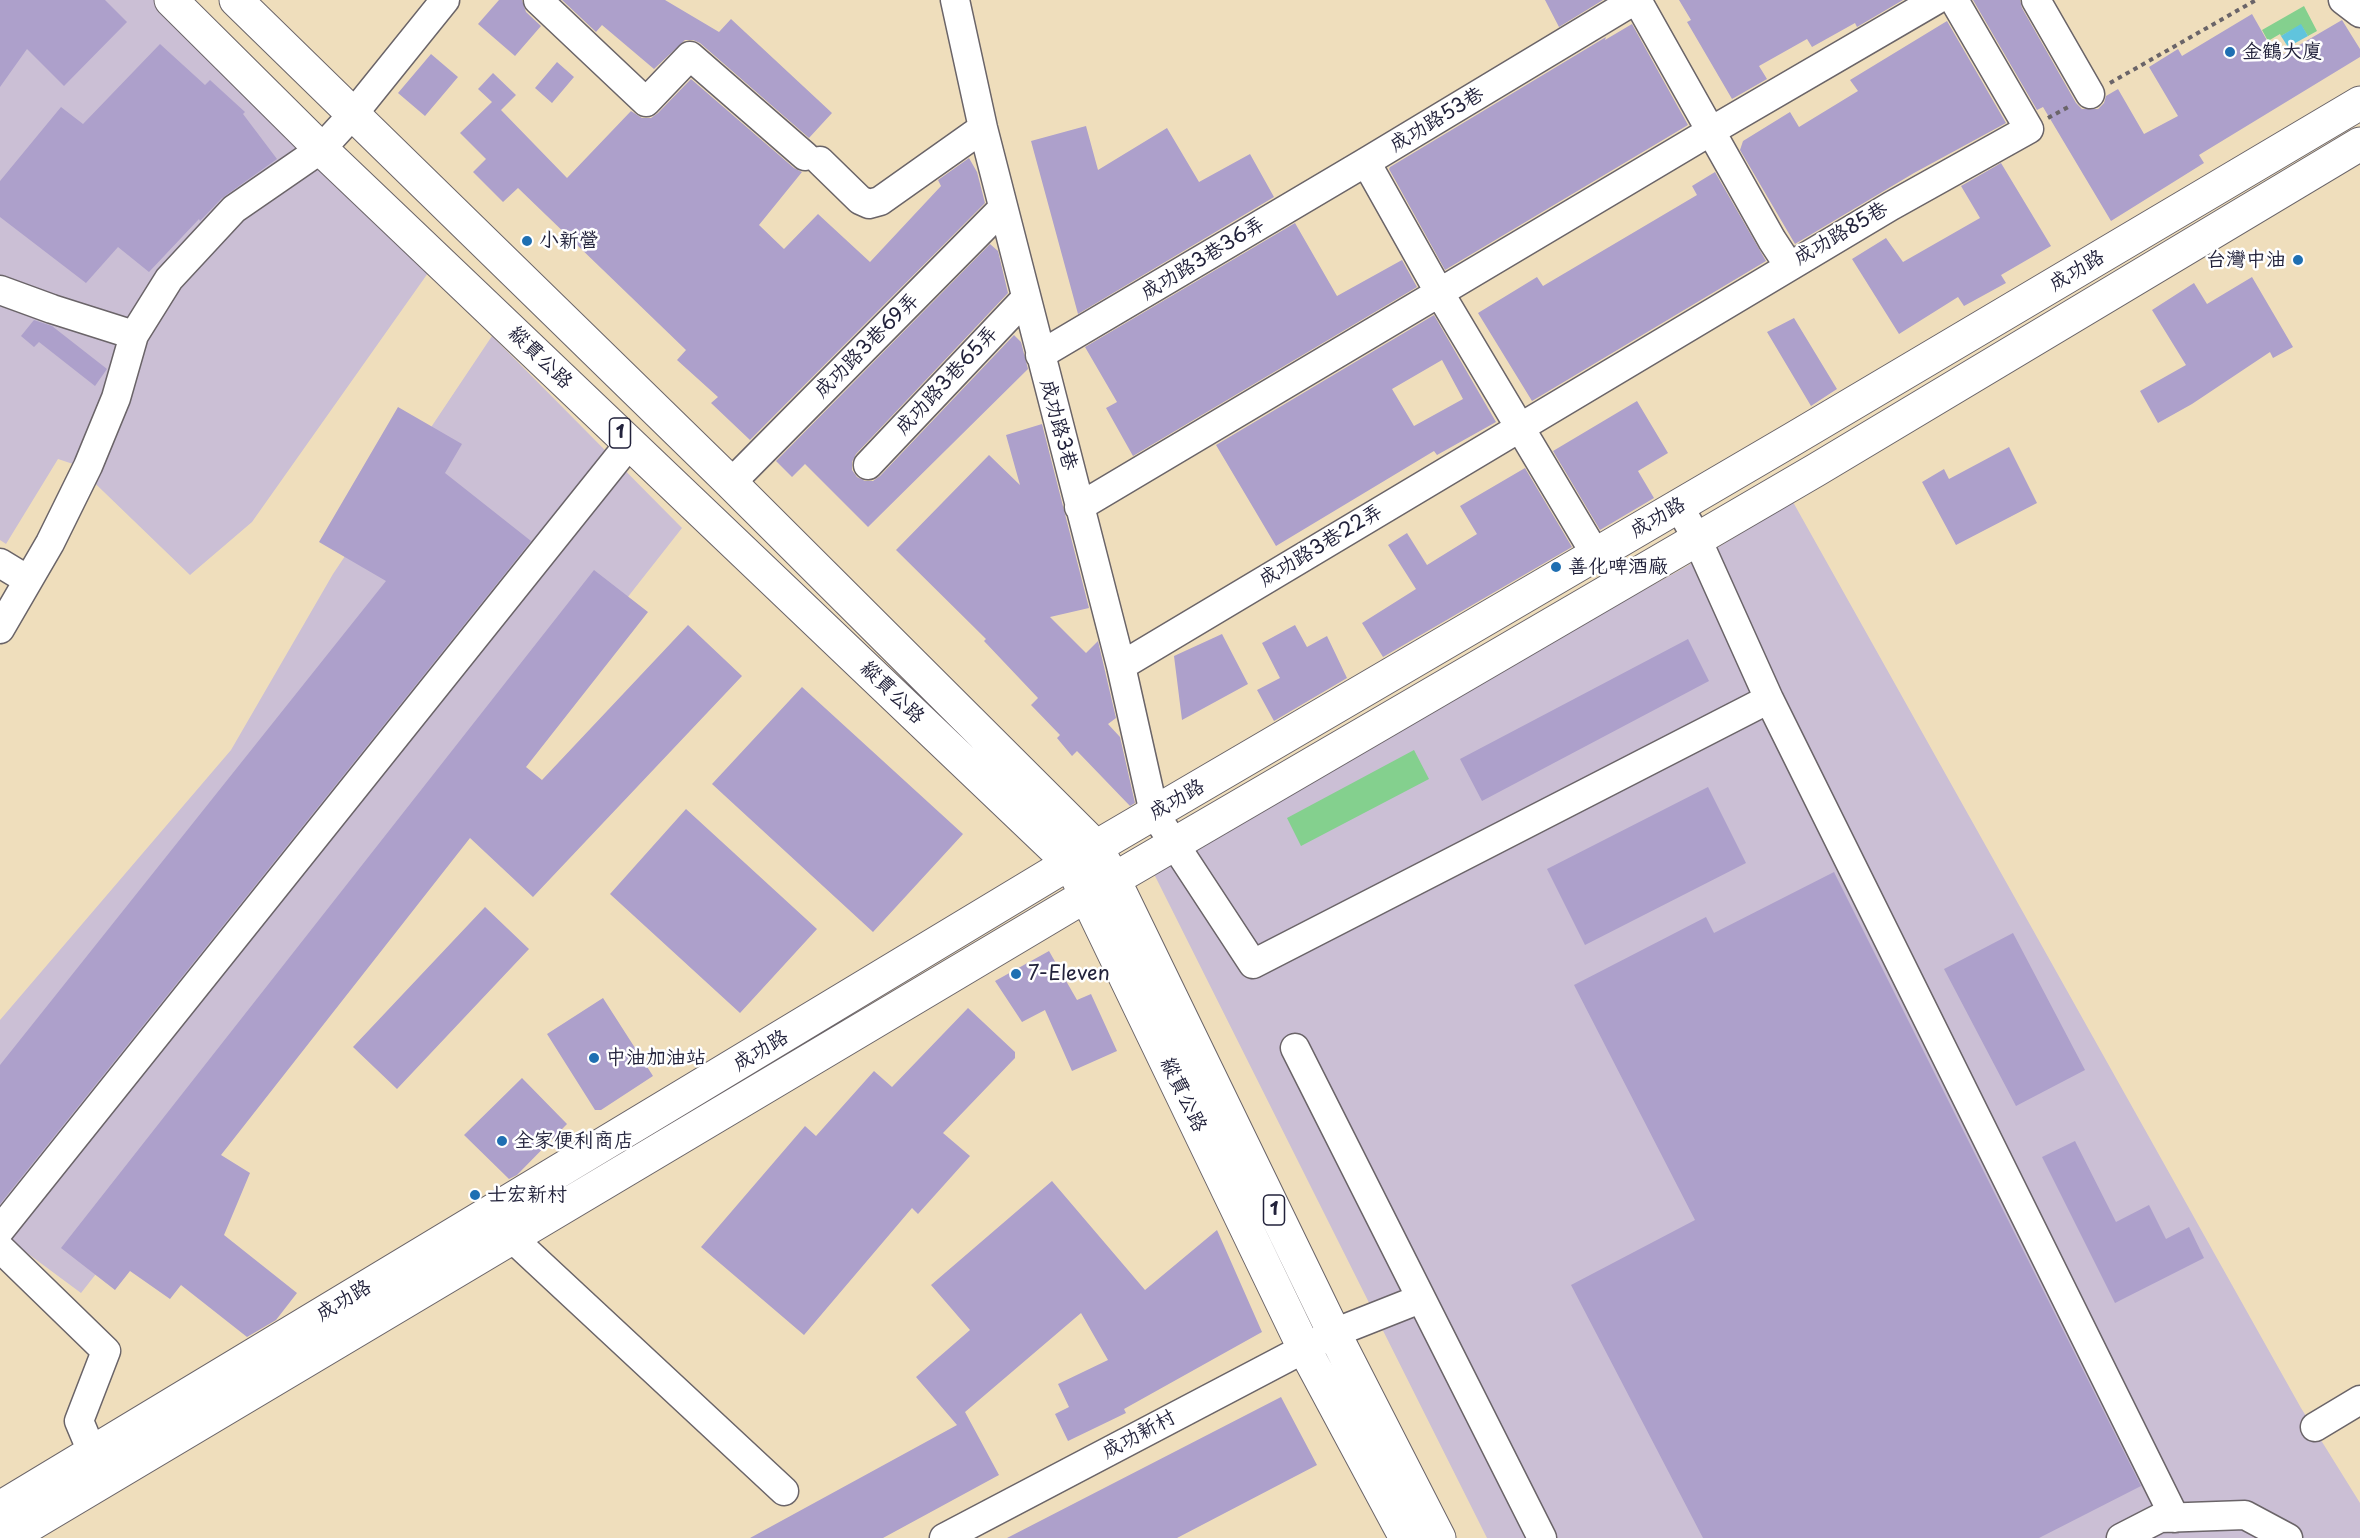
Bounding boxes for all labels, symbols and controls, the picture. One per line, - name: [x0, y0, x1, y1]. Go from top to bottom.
- place label: 金鶴大廈: [2242, 40, 2322, 64]
- marker: 金鶴大廈: [2223, 45, 2237, 59]
- street label: 成功路53巷: [1386, 82, 1488, 158]
- street label: 成功路85巷: [1790, 197, 1892, 271]
- street label: 成功路3巷36弄: [1137, 213, 1269, 305]
- place label: 小新營: [539, 229, 599, 253]
- marker: 小新營: [520, 234, 534, 248]
- street label: 成功路: [2045, 245, 2109, 297]
- place label: 台灣中油: [2206, 248, 2286, 272]
- marker: 台灣中油: [2291, 253, 2305, 267]
- street label: 成功路3巷69弄: [810, 289, 924, 403]
- street label: 縱貫公路: [503, 322, 577, 394]
- street label: 成功路3巷65弄: [891, 322, 1003, 440]
- street label: 成功路3巷: [1034, 377, 1082, 473]
- road number: 1: [610, 418, 630, 448]
- street label: 成功路: [1626, 493, 1690, 543]
- street label: 成功路3巷22弄: [1255, 500, 1387, 592]
- place label: 善化啤酒廠: [1568, 555, 1668, 579]
- marker: 善化啤酒廠: [1549, 560, 1563, 574]
- street label: 縱貫公路: [855, 657, 929, 729]
- street label: 成功路: [1145, 775, 1209, 825]
- place label: 7-Eleven: [1028, 962, 1110, 986]
- marker: 7-Eleven: [1009, 967, 1023, 981]
- street label: 成功路: [729, 1025, 793, 1077]
- place label: 中油加油站: [606, 1046, 706, 1070]
- marker: 中油加油站: [587, 1051, 601, 1065]
- street label: 縱貫公路: [1155, 1054, 1211, 1136]
- place label: 全家便利商店: [514, 1129, 634, 1153]
- marker: 全家便利商店: [495, 1134, 509, 1148]
- place label: 士宏新村: [487, 1183, 567, 1207]
- marker: 士宏新村: [468, 1188, 482, 1202]
- road number: 1: [1264, 1195, 1284, 1225]
- street label: 成功路: [312, 1275, 376, 1327]
- street label: 成功新村: [1098, 1406, 1180, 1464]

